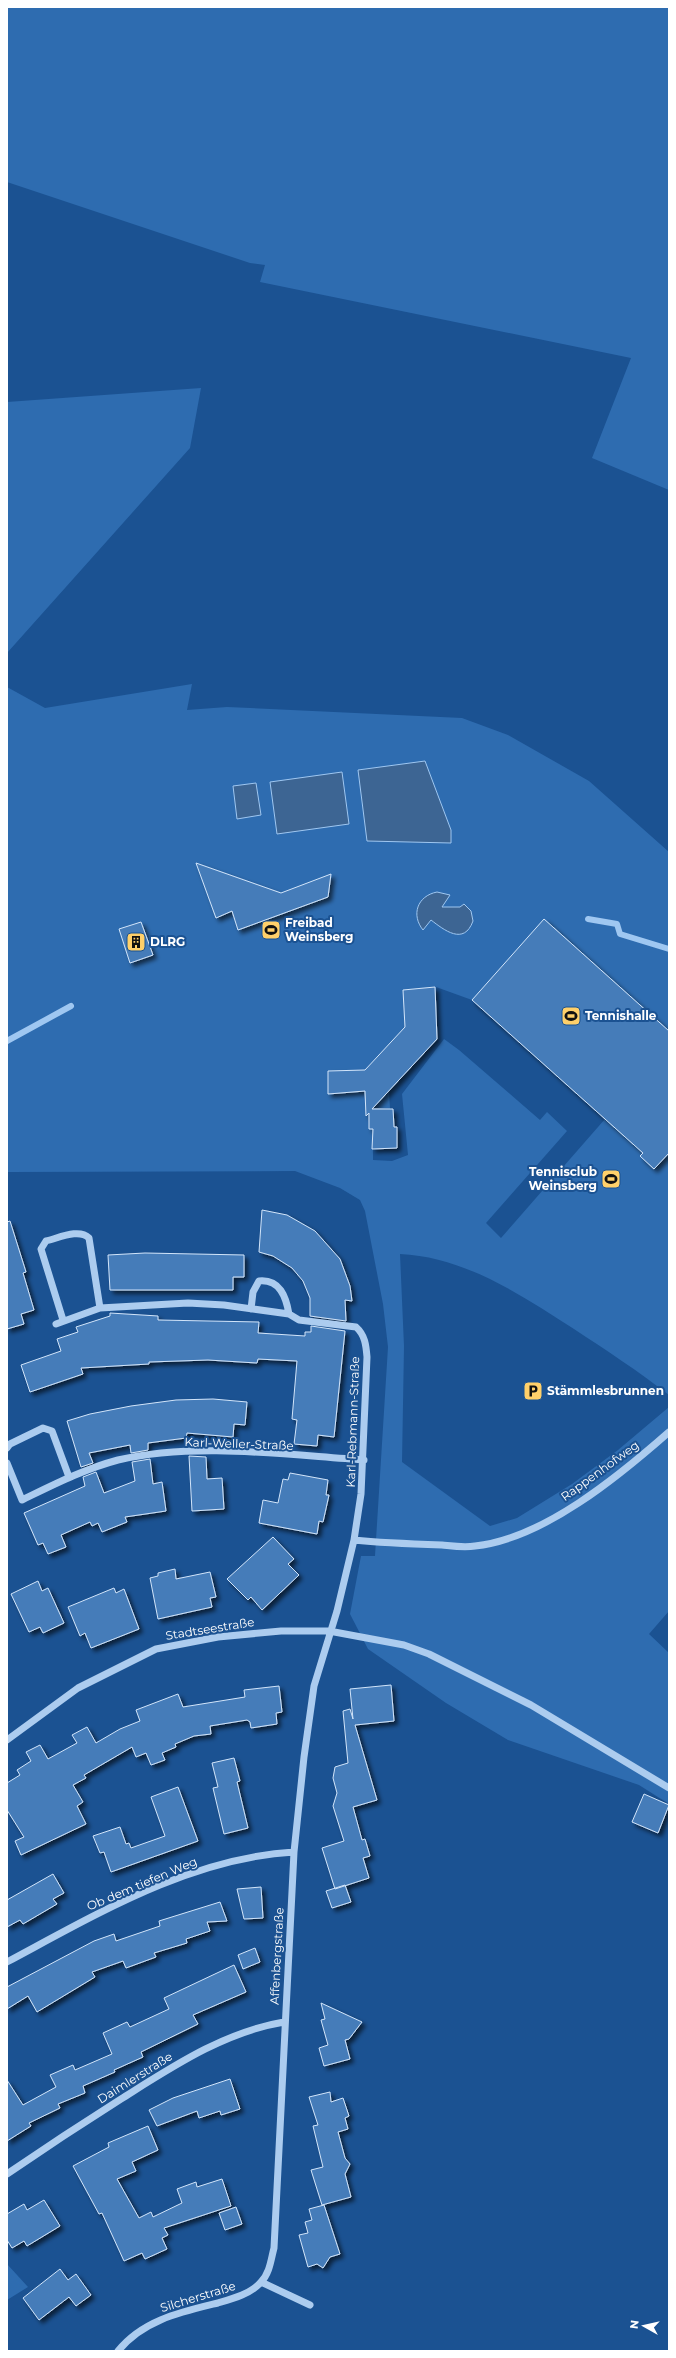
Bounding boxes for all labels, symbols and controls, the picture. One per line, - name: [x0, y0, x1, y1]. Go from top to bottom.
- place label: Freibad Weinsberg: [285, 915, 353, 944]
- sports icon: Freibad Weinsberg: [260, 919, 282, 941]
- building icon: DLRG: [125, 931, 147, 953]
- place label: DLRG: [150, 934, 185, 949]
- sports icon: Tennishalle: [560, 1005, 582, 1027]
- place label: Tennishalle: [585, 1008, 657, 1023]
- place label: Tennisclub Weinsberg: [529, 1164, 597, 1193]
- sports icon: Tennisclub Weinsberg: [600, 1168, 622, 1190]
- street label: Karl-Rebmann-Straße: [343, 1356, 362, 1488]
- parking icon: Stämmlesbrunnen: [522, 1380, 544, 1402]
- place label: Stämmlesbrunnen: [547, 1383, 664, 1398]
- street label: Karl-Weller-Straße: [184, 1434, 294, 1453]
- street label: Rappenhofweg: [558, 1437, 642, 1504]
- street label: Stadtseestraße: [164, 1614, 255, 1643]
- street label: Ob dem tiefen Weg: [84, 1853, 199, 1914]
- street label: Affenbergstraße: [266, 1907, 287, 2005]
- street label: Daimlerstraße: [94, 2049, 175, 2107]
- street label: Silcherstraße: [158, 2278, 237, 2315]
- north arrow: [624, 2306, 664, 2346]
- text: N: [627, 2319, 642, 2330]

